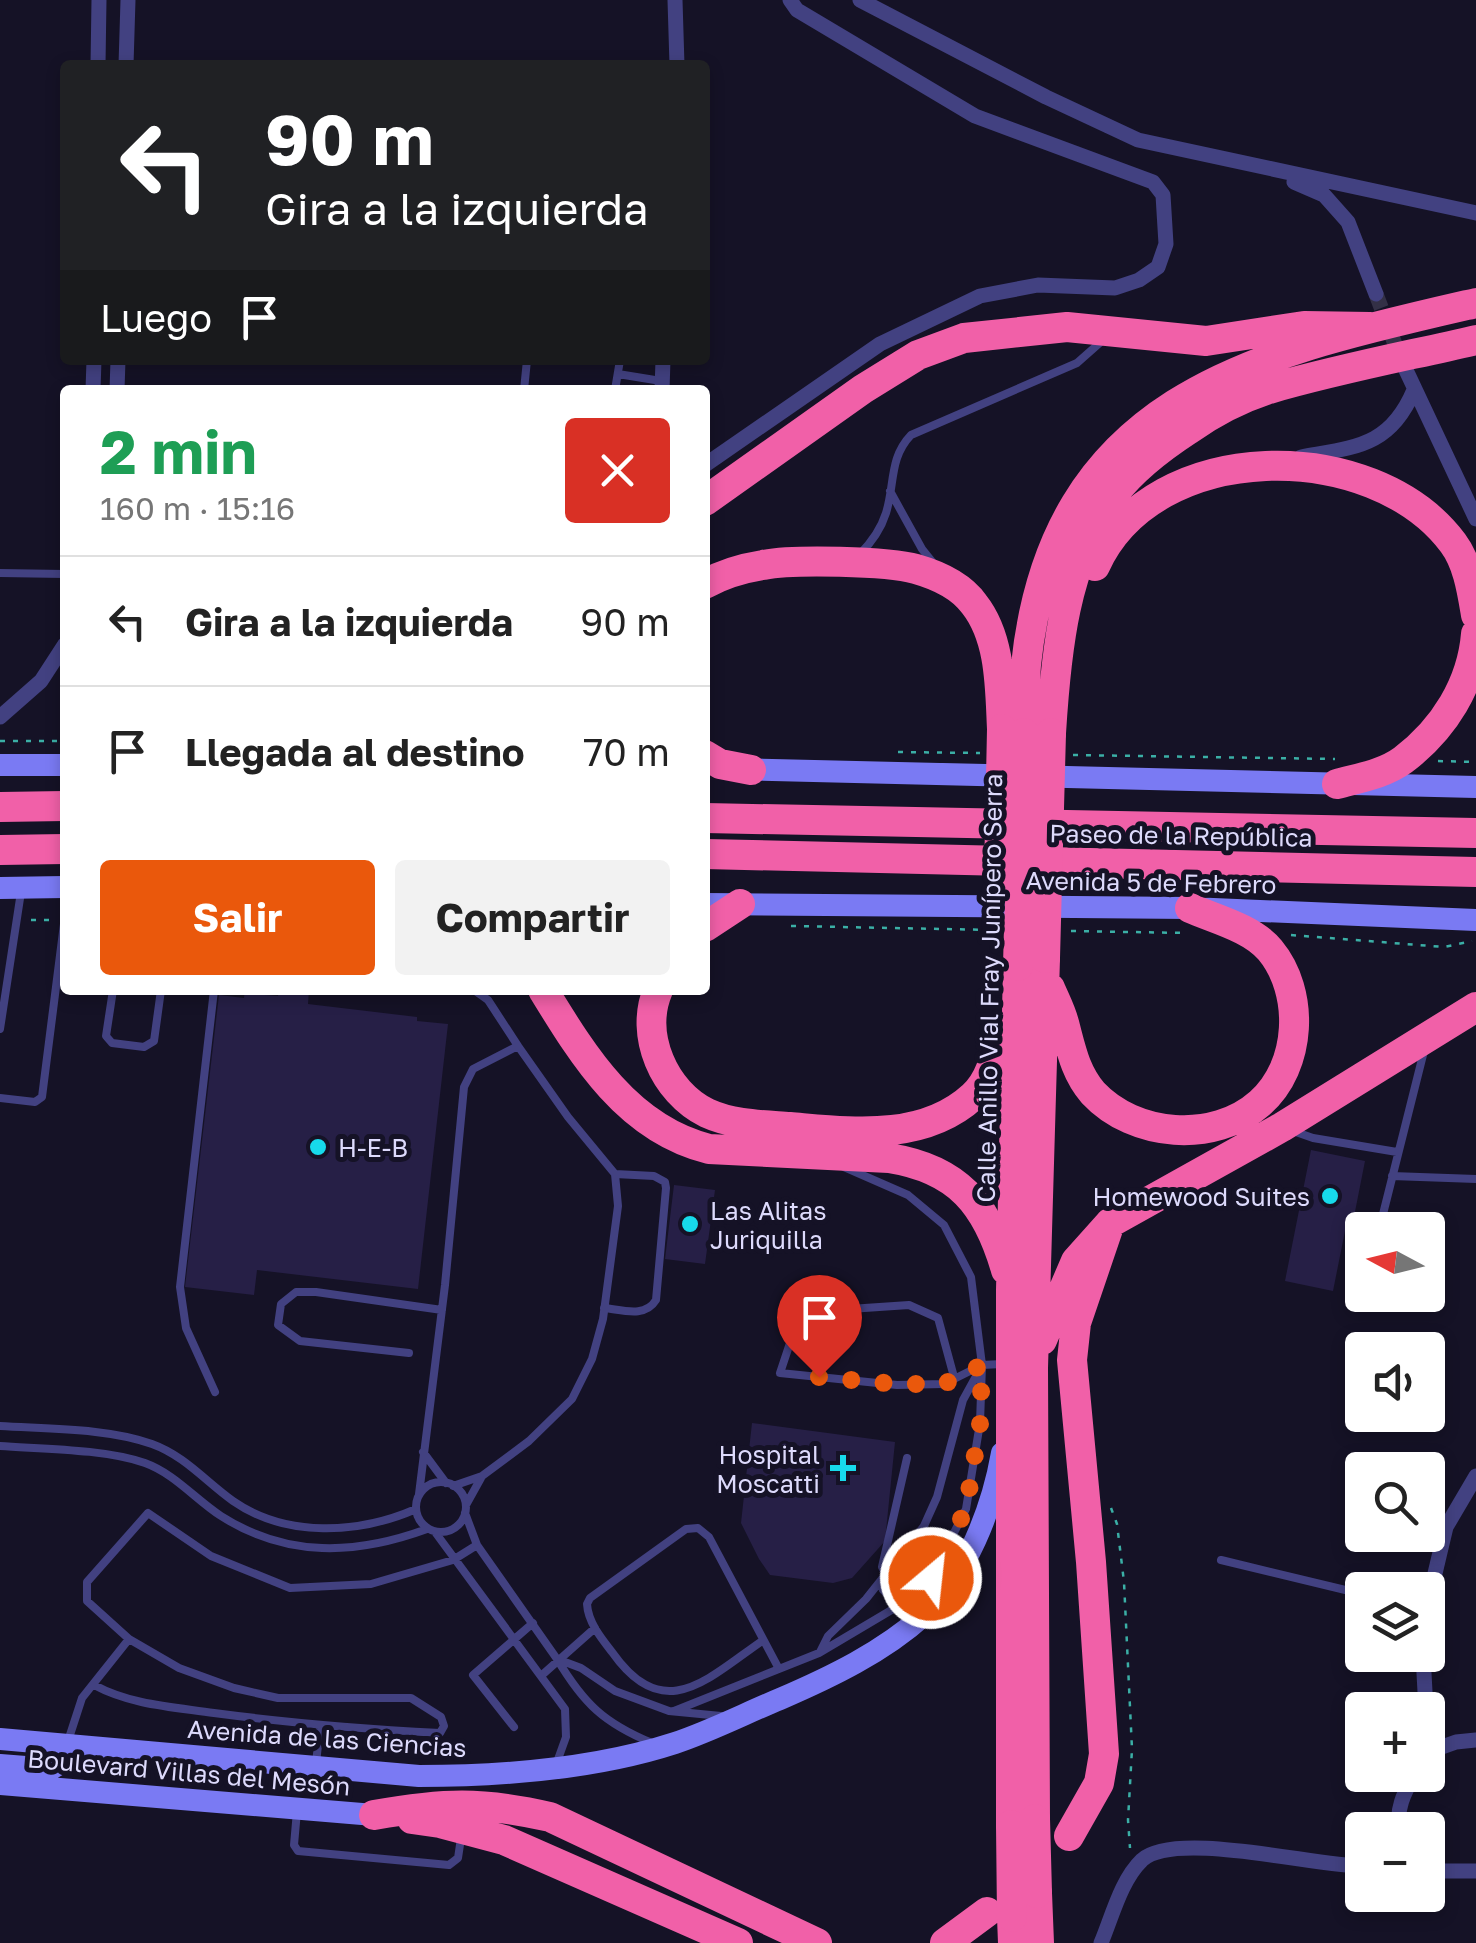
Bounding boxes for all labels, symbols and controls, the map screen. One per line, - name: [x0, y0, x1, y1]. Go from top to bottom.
- text: 90 m: [265, 96, 434, 180]
- icon: left: [100, 100, 230, 230]
- text: Gira a la izquierda: [265, 181, 649, 235]
- icon: arrive: [232, 290, 287, 345]
- text: Luego: [100, 295, 212, 340]
- text: 2 min: [100, 415, 257, 487]
- button: close: [565, 418, 670, 523]
- text: 160 m · 15:16: [100, 489, 295, 527]
- icon: left: [100, 594, 155, 649]
- text: Gira a la izquierda: [185, 599, 513, 644]
- text: 90 m: [580, 599, 670, 644]
- icon: arrive: [100, 724, 155, 779]
- text: Llegada al destino: [185, 729, 525, 774]
- text: 70 m: [583, 729, 670, 774]
- street label: Calle Anillo Vial Fray Junípero Serra: [970, 773, 1008, 1203]
- street label: Paseo de la República: [1049, 817, 1313, 853]
- button: Salir: [100, 860, 375, 975]
- button: Compartir: [395, 860, 670, 975]
- street label: Avenida 5 de Febrero: [1025, 864, 1277, 900]
- place label: H-E-B: [338, 1132, 408, 1163]
- marker: H-E-B: [307, 1136, 329, 1158]
- place label: Homewood Suites: [1092, 1181, 1310, 1212]
- marker: Homewood Suites: [1319, 1185, 1341, 1207]
- place label: Las Alitas Juriquilla: [710, 1195, 826, 1255]
- north arrow: [1345, 1212, 1445, 1312]
- map controls: [1345, 1212, 1445, 1912]
- marker: Las Alitas Juriquilla: [679, 1213, 701, 1235]
- pin: [777, 1275, 862, 1378]
- icon: arrive: [792, 1290, 847, 1345]
- button: sound: [1345, 1332, 1445, 1432]
- place label: Hospital Moscatti: [716, 1439, 820, 1499]
- button: search: [1345, 1452, 1445, 1552]
- marker: Hospital Moscatti: [830, 1455, 856, 1481]
- position arrow: [879, 1526, 983, 1630]
- button: layers: [1345, 1572, 1445, 1672]
- button: +: [1345, 1692, 1445, 1792]
- street label: Avenida de las Ciencias: [186, 1713, 468, 1763]
- street label: Boulevard Villas del Mesón: [26, 1742, 352, 1802]
- button: −: [1345, 1812, 1445, 1912]

